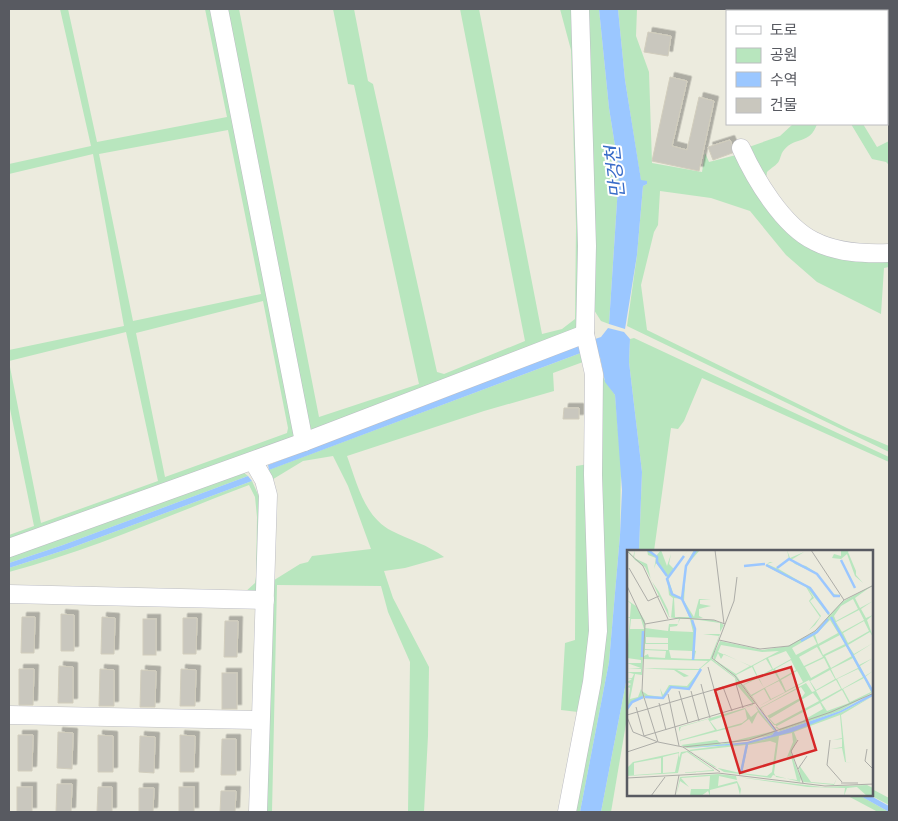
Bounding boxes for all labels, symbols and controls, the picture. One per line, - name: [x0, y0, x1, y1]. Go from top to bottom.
- legend: [726, 10, 888, 125]
- text: 도로: [770, 21, 798, 38]
- text: 공원: [770, 46, 798, 63]
- text: 수역: [770, 71, 798, 88]
- text: 건물: [770, 96, 798, 113]
- water label: 만겅천: [602, 143, 628, 199]
- inset map: [627, 550, 873, 796]

